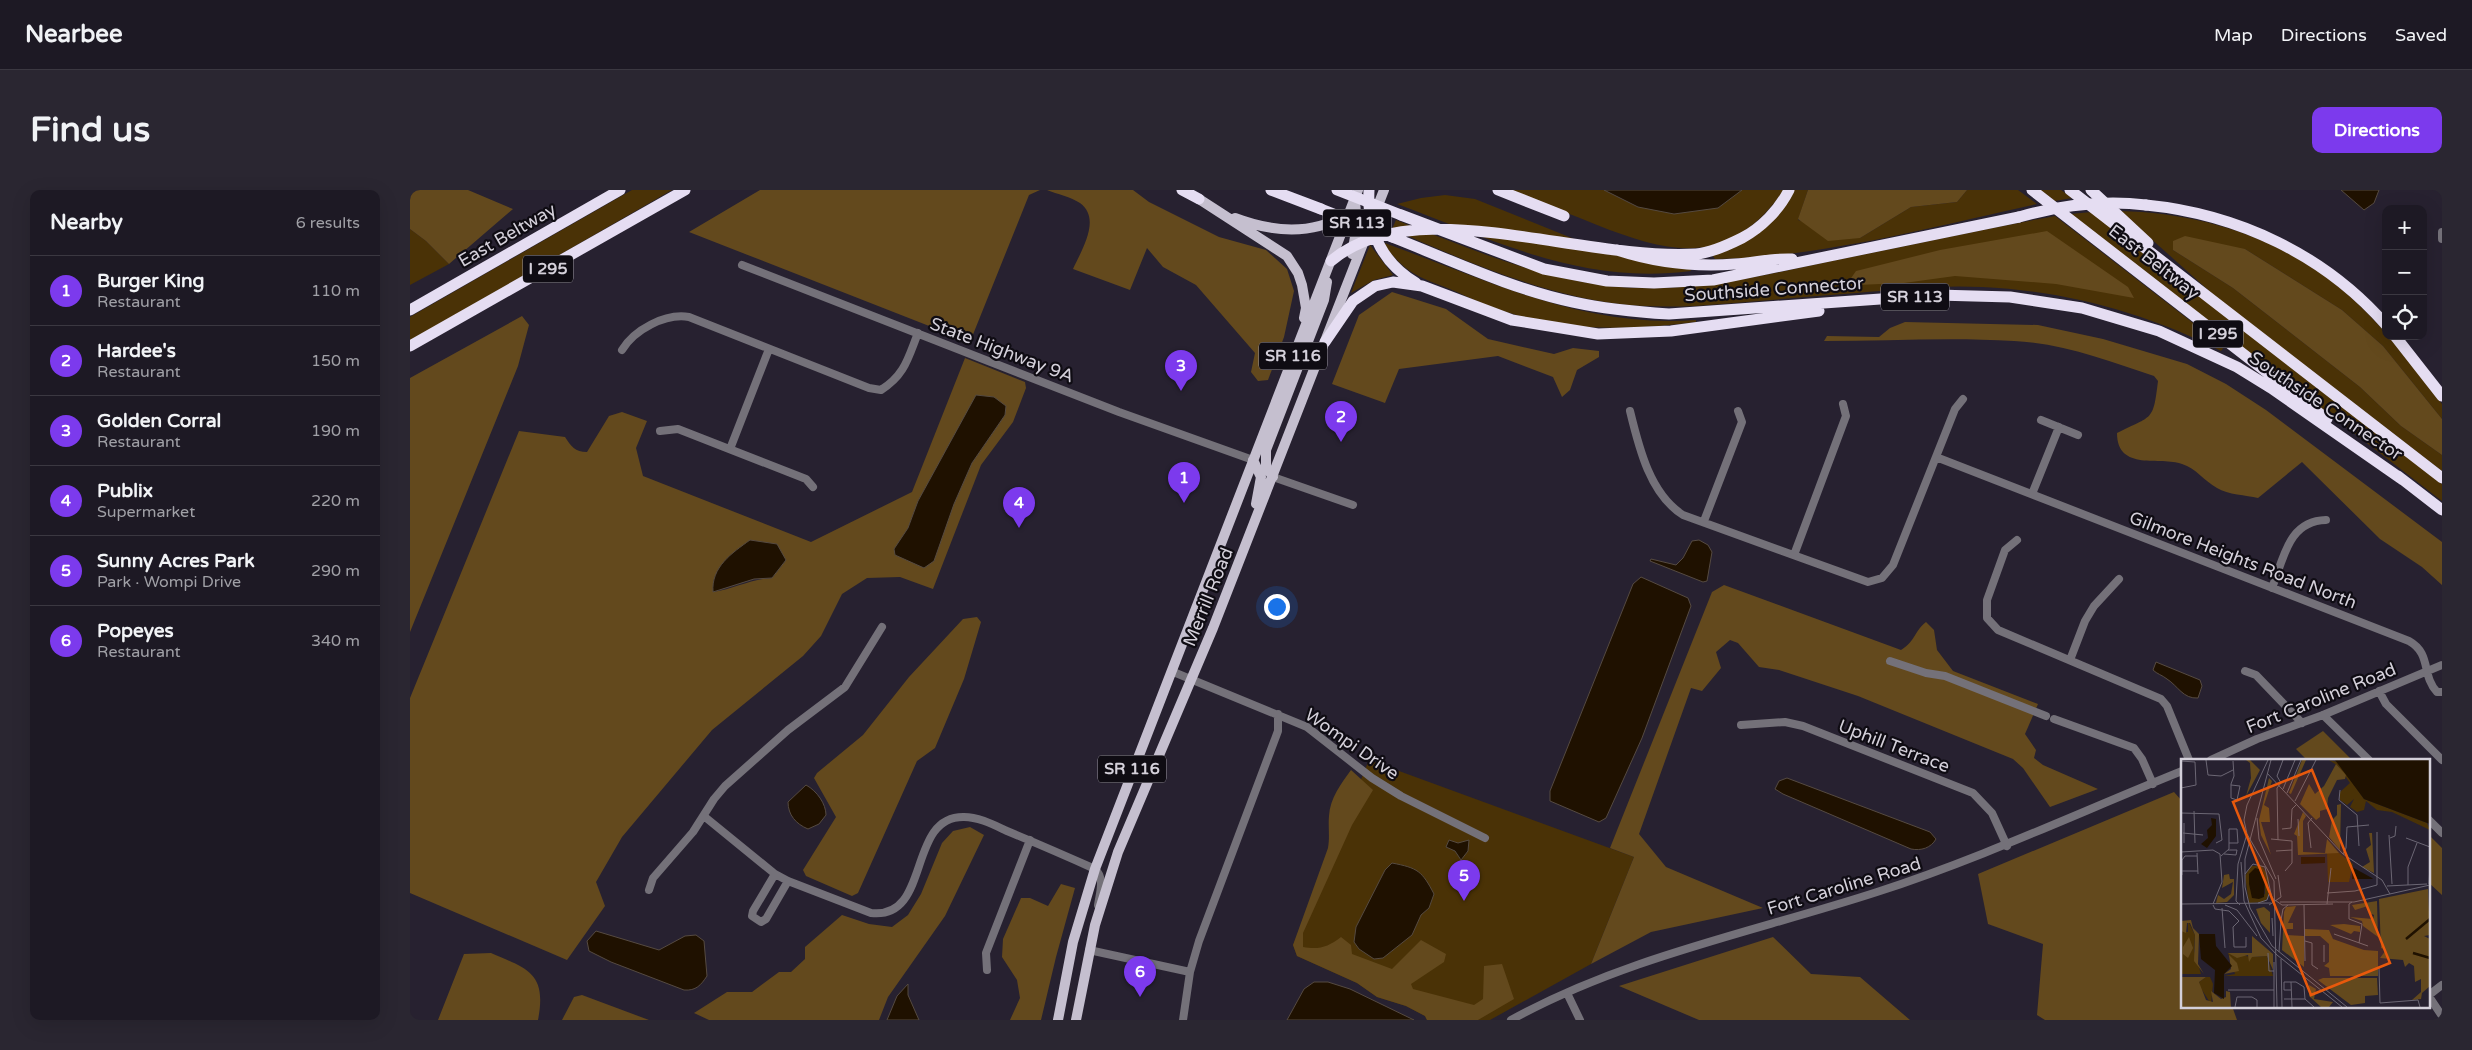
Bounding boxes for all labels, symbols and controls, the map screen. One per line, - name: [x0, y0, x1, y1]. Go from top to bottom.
- text: Nearbee: [25, 20, 123, 49]
- text: Map: [2214, 24, 2253, 46]
- text: Directions: [2281, 24, 2367, 46]
- text: Saved: [2395, 24, 2447, 46]
- button: Directions: [2312, 107, 2442, 153]
- text: Find us: [30, 109, 150, 151]
- street label: East Beltway: [454, 198, 560, 272]
- map controls: [2382, 205, 2427, 340]
- button: +: [2382, 205, 2427, 250]
- road number: SR 113: [1323, 209, 1391, 236]
- text: Nearby: [50, 210, 123, 235]
- text: 6 results: [296, 213, 360, 233]
- street label: East Beltway: [2104, 220, 2204, 304]
- button: −: [2382, 250, 2427, 295]
- road number: I 295: [523, 256, 573, 282]
- text: Burger King: [97, 270, 205, 292]
- street label: Southside Connector: [1684, 272, 1864, 306]
- text: 1: [61, 281, 71, 301]
- text: 110 m: [311, 281, 360, 301]
- road number: SR 113: [1881, 284, 1949, 310]
- text: Restaurant: [97, 292, 181, 312]
- button: locate: [2382, 295, 2427, 340]
- street label: State Highway 9A: [927, 312, 1077, 388]
- road number: I 295: [2193, 320, 2243, 348]
- text: Hardee's: [97, 340, 176, 362]
- road number: SR 116: [1259, 343, 1327, 370]
- street label: Southside Connector: [2245, 347, 2407, 465]
- pin: 3: [1165, 350, 1197, 391]
- text: 2: [61, 351, 71, 371]
- text: 150 m: [311, 351, 360, 371]
- text: Restaurant: [97, 362, 181, 382]
- pin: 2: [1325, 401, 1357, 442]
- text: Golden Corral: [97, 410, 221, 432]
- text: 3: [61, 421, 71, 441]
- text: 190 m: [311, 421, 360, 441]
- text: Restaurant: [97, 432, 181, 452]
- pin: 1: [1168, 462, 1200, 503]
- text: Publix: [97, 480, 153, 502]
- pin: 4: [1003, 487, 1035, 528]
- text: 4: [61, 491, 71, 511]
- text: 220 m: [311, 491, 360, 511]
- text: Supermarket: [97, 502, 195, 522]
- street label: Gilmore Heights Road North: [2126, 506, 2360, 614]
- street label: Merrill Road: [1178, 544, 1238, 650]
- text: Sunny Acres Park: [97, 550, 255, 572]
- text: 5: [61, 561, 71, 581]
- text: 290 m: [311, 561, 360, 581]
- text: Park · Wompi Drive: [97, 572, 241, 592]
- your location: [1264, 594, 1290, 620]
- text: Popeyes: [97, 620, 174, 642]
- text: 6: [61, 631, 71, 651]
- text: 340 m: [311, 631, 360, 651]
- text: Restaurant: [97, 642, 181, 662]
- street label: Fort Caroline Road: [2243, 658, 2399, 738]
- street label: Wompi Drive: [1301, 704, 1403, 784]
- street label: Uphill Terrace: [1835, 715, 1953, 777]
- road number: SR 116: [1098, 756, 1166, 782]
- inset map: [2181, 759, 2430, 1008]
- street label: Fort Caroline Road: [1764, 852, 1924, 920]
- pin: 5: [1448, 860, 1480, 901]
- pin: 6: [1124, 956, 1156, 997]

